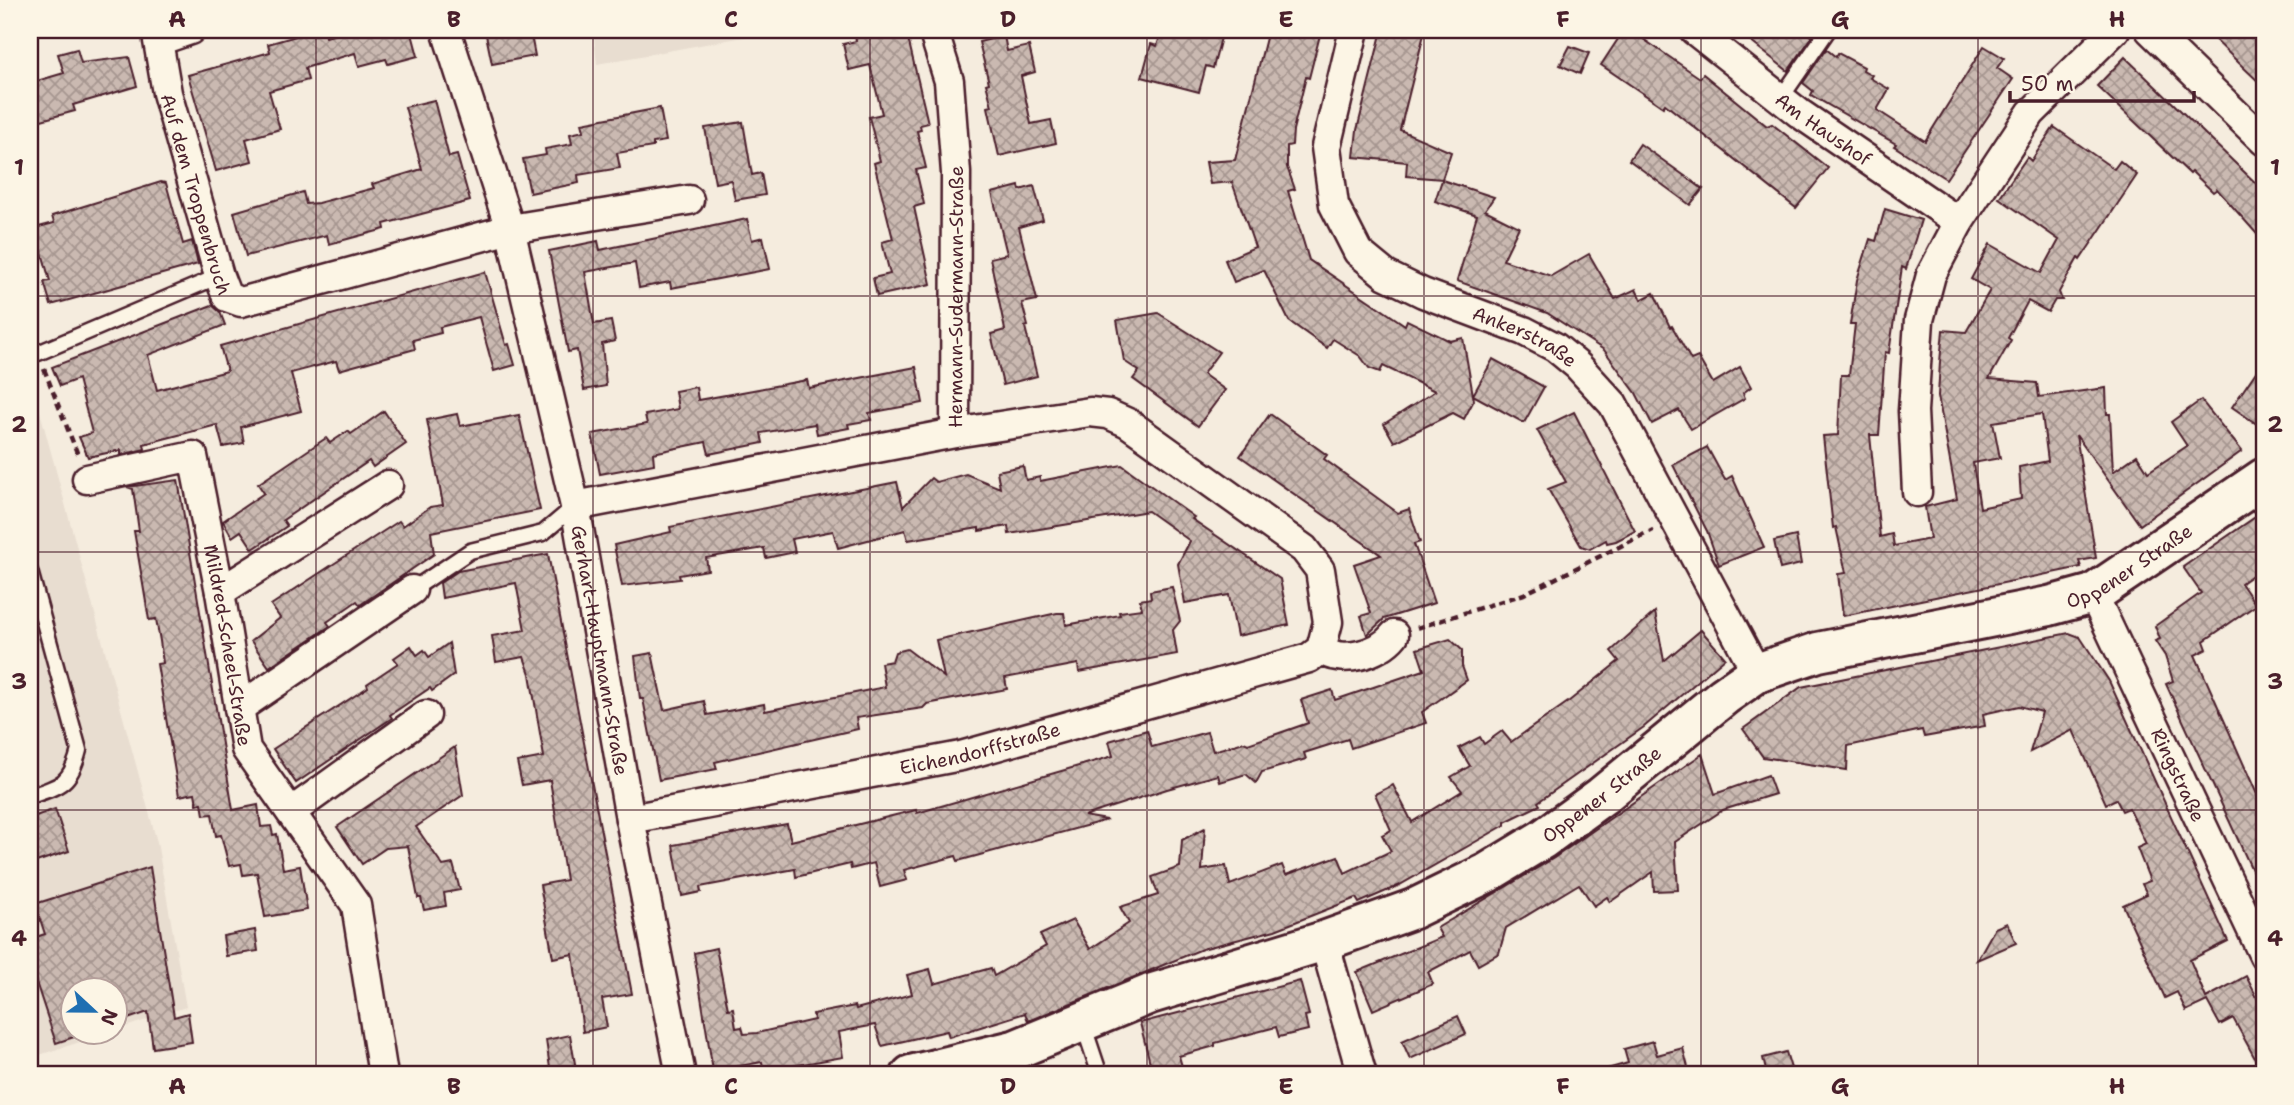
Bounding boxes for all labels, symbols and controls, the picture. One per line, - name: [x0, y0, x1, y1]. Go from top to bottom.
- text: A: [168, 4, 186, 34]
- text: B: [447, 4, 461, 34]
- text: C: [724, 4, 738, 34]
- text: D: [1000, 4, 1016, 34]
- text: E: [1278, 4, 1294, 34]
- text: F: [1556, 4, 1570, 34]
- text: G: [1831, 4, 1850, 34]
- text: H: [2109, 4, 2125, 34]
- scale bar: [2010, 60, 2194, 104]
- text: 50 m: [2021, 70, 2074, 98]
- street label: Am Haushof: [1770, 87, 1877, 172]
- street label: Auf dem Troppenbruch: [155, 91, 237, 299]
- text: 1: [14, 152, 24, 182]
- text: 1: [2270, 152, 2280, 182]
- street label: Hermann-Sudermann-Straße: [943, 165, 969, 428]
- street label: Ankerstraße: [1469, 301, 1582, 373]
- text: 2: [11, 409, 27, 439]
- text: 2: [2267, 409, 2283, 439]
- street label: Oppener Straße: [2064, 518, 2197, 614]
- street label: Gerhart-Hauptmann-Straße: [566, 523, 634, 777]
- street label: Mildred-Scheel-Straße: [198, 542, 257, 748]
- text: 3: [11, 666, 27, 696]
- text: 3: [2267, 666, 2283, 696]
- street label: Eichendorffstraße: [897, 717, 1063, 780]
- street label: Ringstraße: [2145, 724, 2211, 826]
- street label: Oppener Straße: [1537, 741, 1667, 849]
- text: 4: [11, 923, 27, 953]
- text: 4: [2267, 923, 2283, 953]
- north arrow: [60, 976, 130, 1046]
- text: N: [95, 1006, 124, 1029]
- text: A: [168, 1071, 186, 1101]
- text: B: [447, 1071, 461, 1101]
- text: C: [724, 1071, 738, 1101]
- text: D: [1000, 1071, 1016, 1101]
- text: E: [1278, 1071, 1294, 1101]
- text: F: [1556, 1071, 1570, 1101]
- text: G: [1831, 1071, 1850, 1101]
- text: H: [2109, 1071, 2125, 1101]

